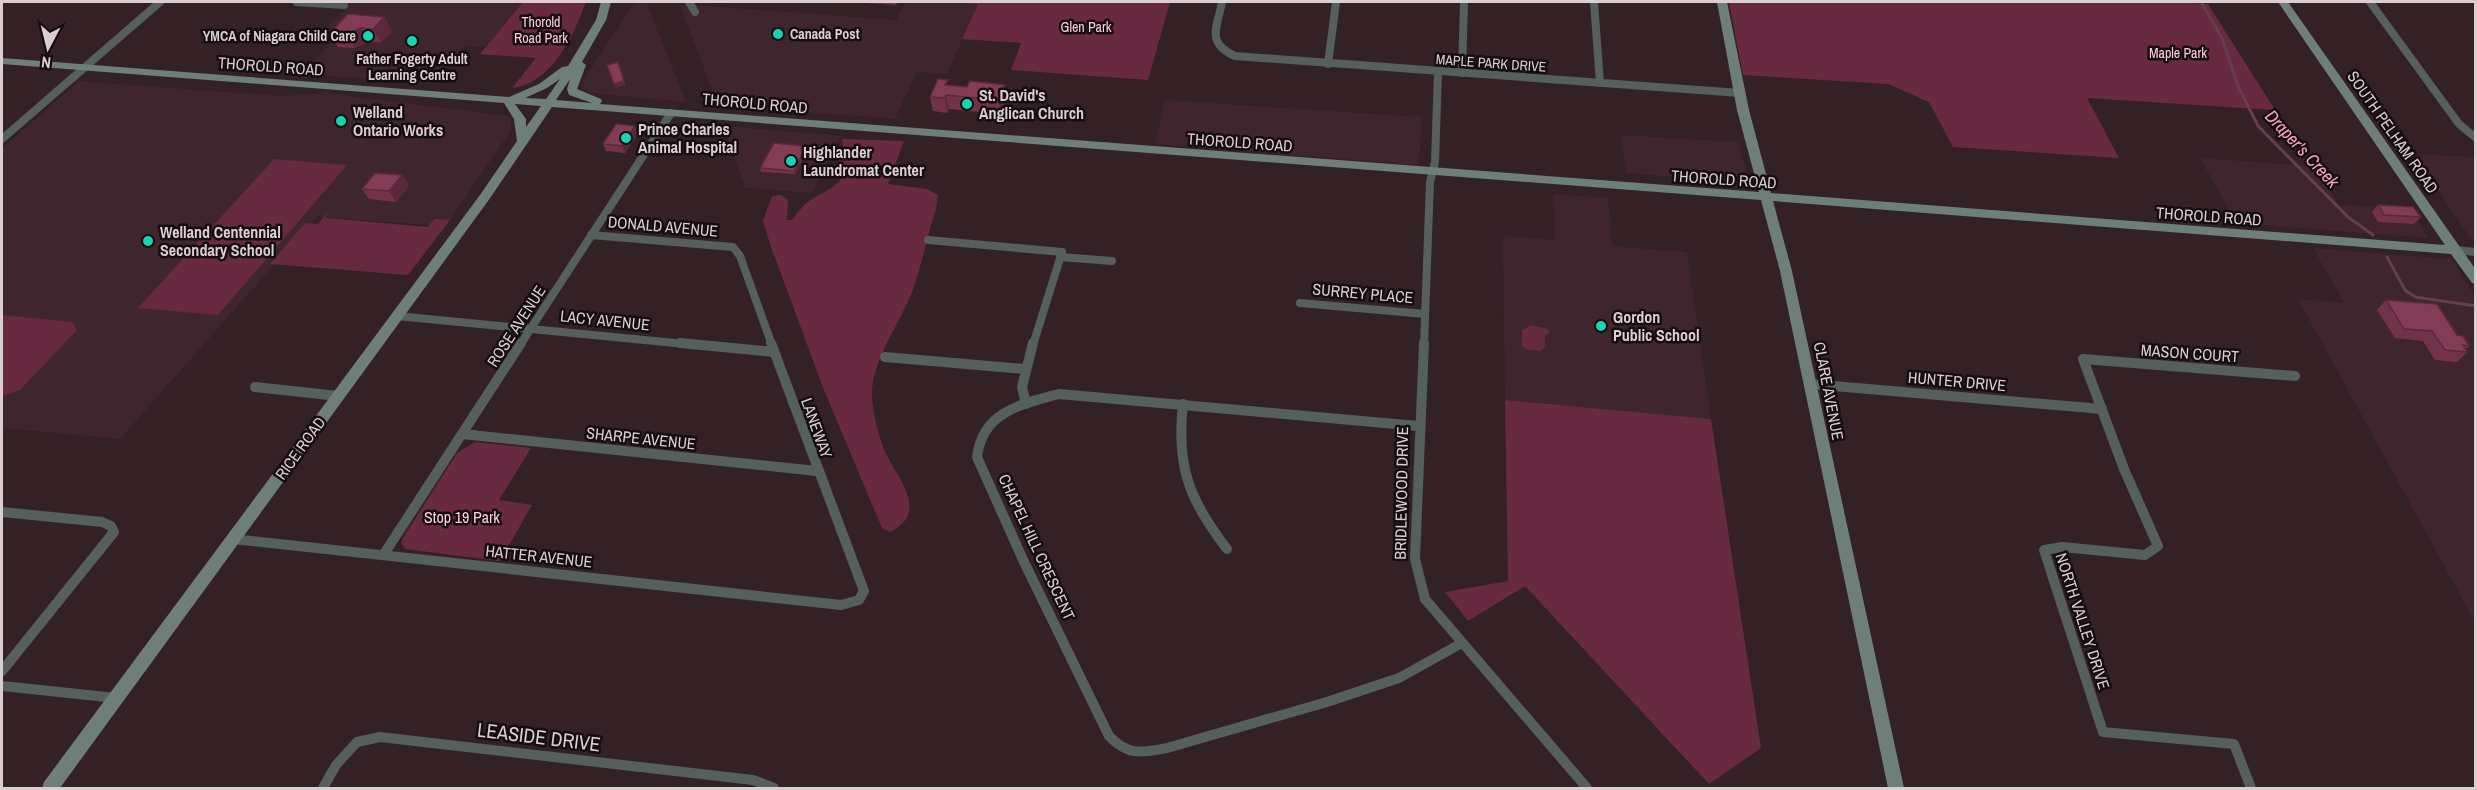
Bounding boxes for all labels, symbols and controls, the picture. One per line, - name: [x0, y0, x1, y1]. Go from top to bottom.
- park label: Thorold Road Park: [514, 13, 568, 47]
- north arrow: [18, 18, 78, 78]
- park label: Glen Park: [1060, 18, 1112, 36]
- place label: Canada Post: [790, 25, 860, 43]
- place label: YMCA of Niagara Child Care: [203, 27, 356, 45]
- marker: Canada Post: [771, 27, 785, 41]
- marker: YMCA of Niagara Child Care: [361, 29, 375, 43]
- marker: Father Fogerty Adult Learning Centre: [405, 34, 419, 48]
- park label: Maple Park: [2149, 44, 2207, 62]
- place label: Father Fogerty Adult Learning Centre: [356, 50, 468, 84]
- street label: MAPLE PARK DRIVE: [1435, 50, 1547, 76]
- text: N: [40, 51, 52, 74]
- street label: THOROLD ROAD: [218, 51, 324, 81]
- street label: SOUTH PELHAM ROAD: [2342, 66, 2444, 198]
- place label: St. David's Anglican Church: [979, 84, 1084, 124]
- street label: THOROLD ROAD: [701, 87, 809, 119]
- marker: St. David's Anglican Church: [960, 97, 974, 111]
- place label: Welland Ontario Works: [353, 101, 443, 141]
- water label: Draper's Creek: [2260, 104, 2346, 194]
- marker: Welland Ontario Works: [334, 114, 348, 128]
- place label: Prince Charles Animal Hospital: [638, 118, 737, 158]
- street label: THOROLD ROAD: [1187, 127, 1293, 157]
- marker: Prince Charles Animal Hospital: [619, 131, 633, 145]
- place label: Highlander Laundromat Center: [803, 141, 925, 181]
- marker: Highlander Laundromat Center: [784, 154, 798, 168]
- street label: THOROLD ROAD: [1671, 164, 1777, 194]
- street label: THOROLD ROAD: [2156, 201, 2262, 231]
- street label: DONALD AVENUE: [607, 210, 719, 242]
- place label: Welland Centennial Secondary School: [160, 221, 281, 261]
- marker: Welland Centennial Secondary School: [141, 234, 155, 248]
- street label: SURREY PLACE: [1312, 278, 1414, 308]
- street label: ROSE AVENUE: [481, 281, 551, 371]
- street label: LACY AVENUE: [559, 304, 651, 336]
- place label: Gordon Public School: [1613, 306, 1700, 346]
- marker: Gordon Public School: [1594, 319, 1608, 333]
- street label: MASON COURT: [2140, 339, 2240, 367]
- street label: CLARE AVENUE: [1809, 340, 1849, 442]
- street label: HUNTER DRIVE: [1907, 366, 2007, 396]
- street label: LANEWAY: [796, 395, 838, 461]
- street label: RICE ROAD: [270, 412, 330, 484]
- street label: SHARPE AVENUE: [585, 421, 697, 455]
- street label: BRIDLEWOOD DRIVE: [1389, 426, 1413, 560]
- street label: CHAPEL HILL CRESCENT: [993, 470, 1081, 624]
- park label: Stop 19 Park: [424, 506, 500, 528]
- street label: HATTER AVENUE: [484, 539, 594, 573]
- street label: NORTH VALLEY DRIVE: [2051, 550, 2115, 692]
- street label: LEASIDE DRIVE: [476, 716, 602, 757]

